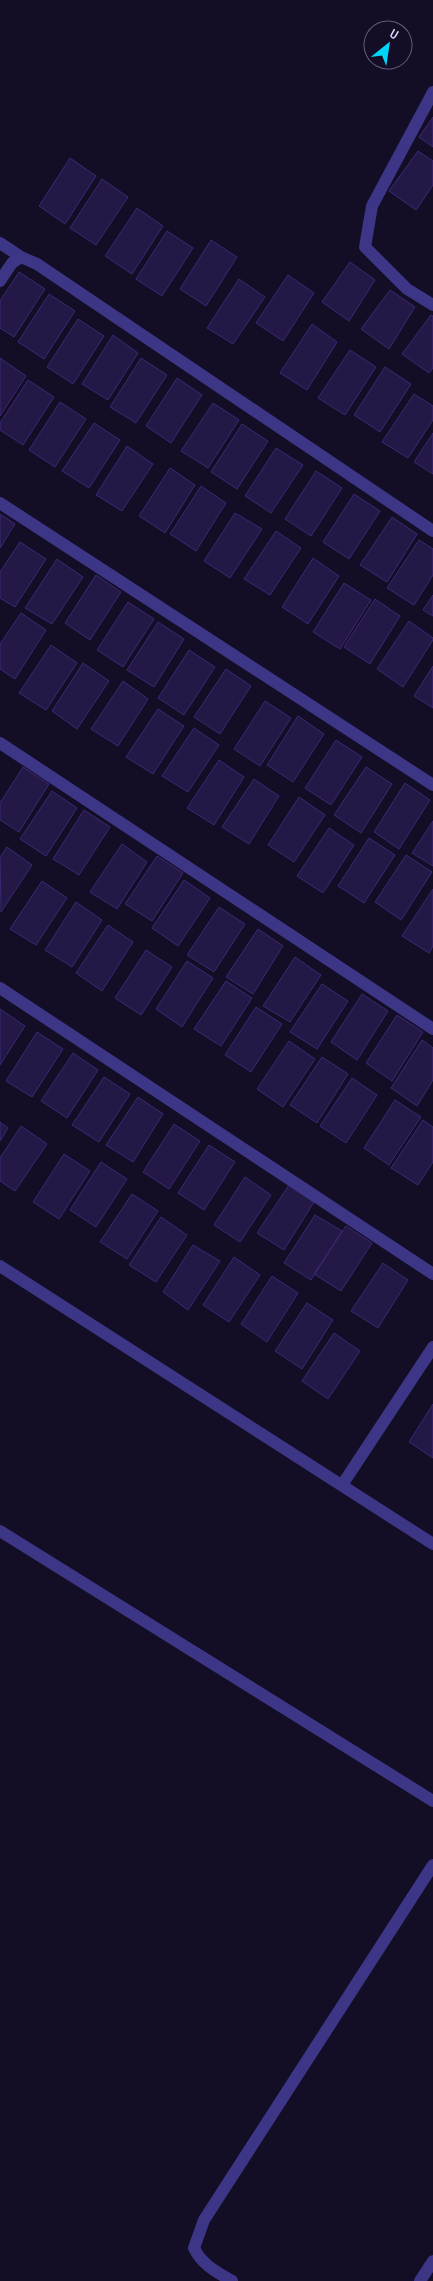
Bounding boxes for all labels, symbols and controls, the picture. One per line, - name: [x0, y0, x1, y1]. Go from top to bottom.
- north arrow: [363, 20, 413, 70]
- text: U: [387, 25, 402, 43]

